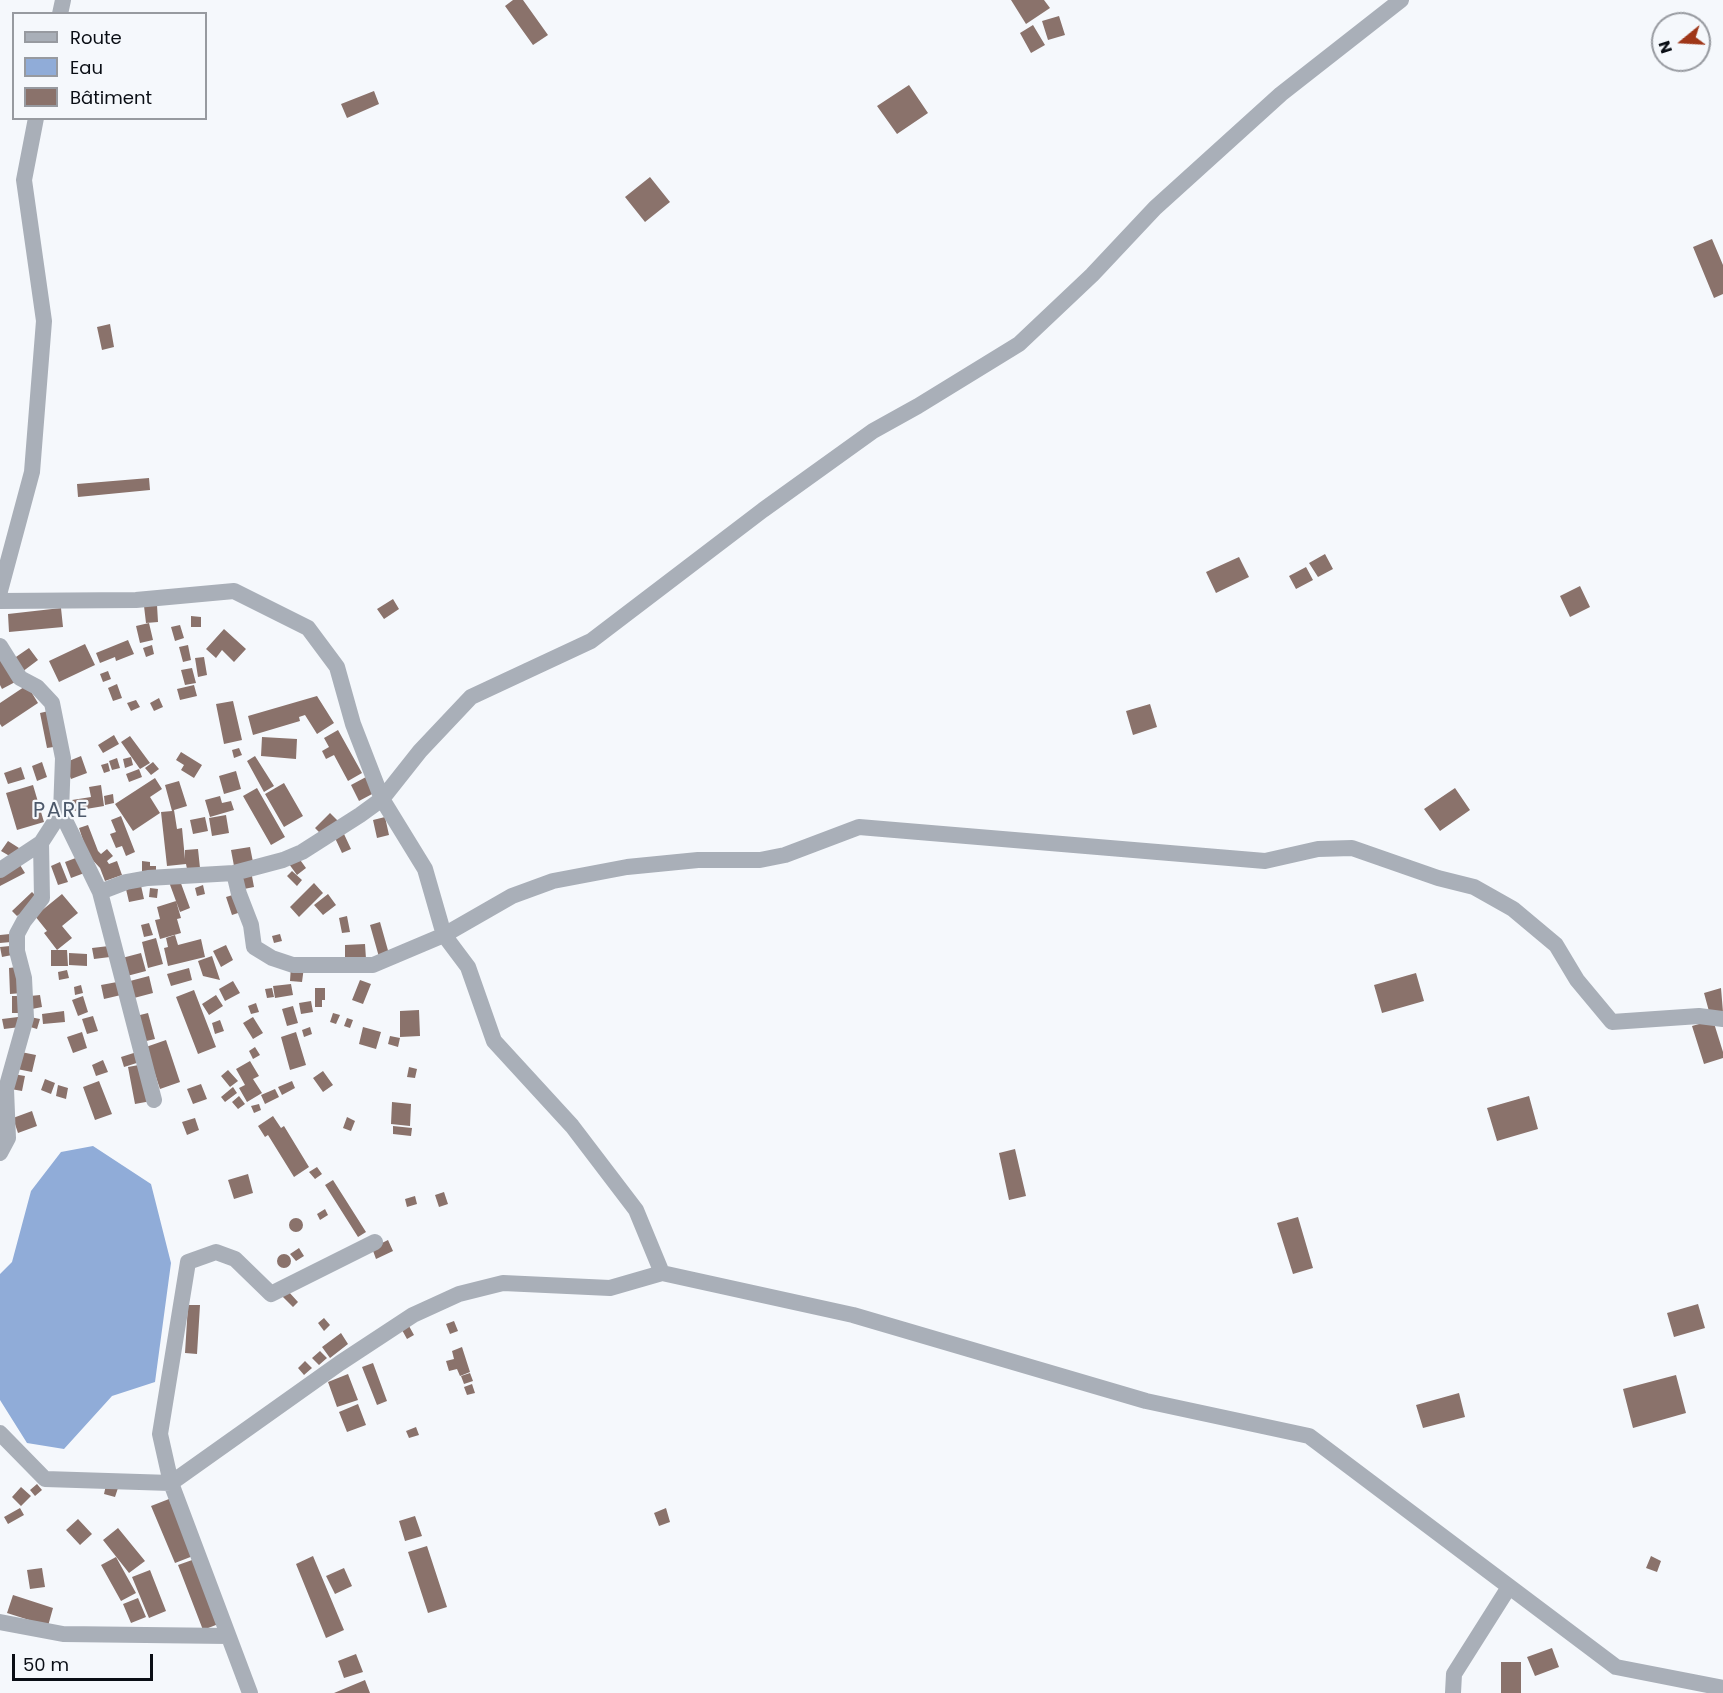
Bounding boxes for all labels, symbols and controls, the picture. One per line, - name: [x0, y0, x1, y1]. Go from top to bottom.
- legend: [12, 12, 207, 120]
- north arrow: [1651, 12, 1711, 72]
- text: Route: [70, 25, 122, 50]
- text: N: [1653, 38, 1678, 56]
- text: Eau: [70, 55, 103, 80]
- text: Bâtiment: [70, 85, 152, 110]
- district label: PARE: [33, 799, 89, 825]
- scale bar: [15, 1642, 156, 1680]
- text: 50 m: [23, 1652, 69, 1677]

